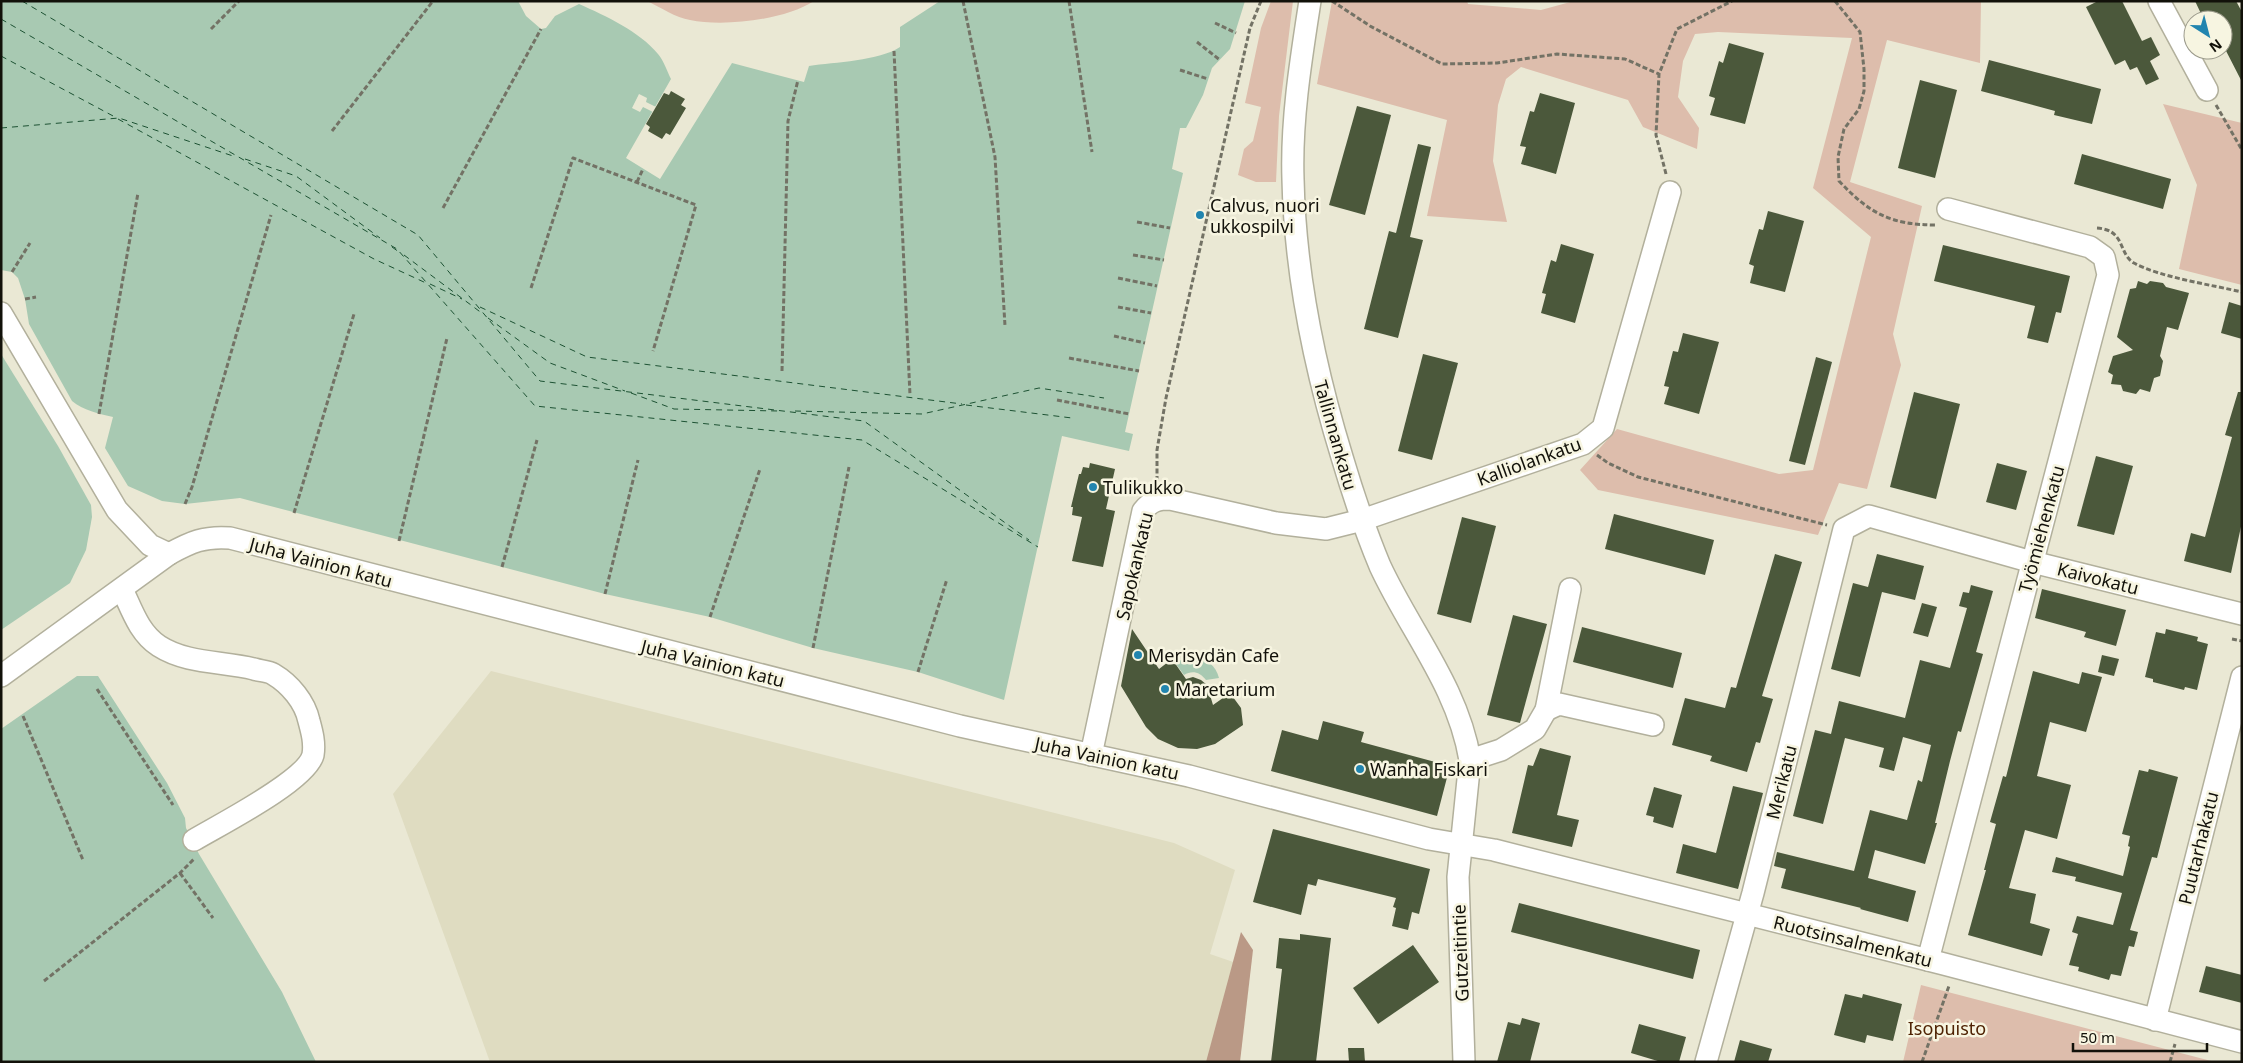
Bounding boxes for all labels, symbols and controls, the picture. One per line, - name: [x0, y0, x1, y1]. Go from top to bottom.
- north arrow: [2183, 10, 2233, 60]
- text: N: [2206, 35, 2226, 57]
- place label: Calvus, nuori ukkospilvi: [1210, 193, 1320, 238]
- marker: Calvus, nuori ukkospilvi: [1194, 209, 1206, 221]
- street label: Tallinnankatu: [1309, 377, 1363, 493]
- street label: Kalliolankatu: [1474, 431, 1584, 491]
- street label: Työmiehenkatu: [2012, 463, 2070, 595]
- place label: Tulikukko: [1103, 475, 1183, 499]
- marker: Tulikukko: [1087, 481, 1099, 493]
- street label: Sapokankatu: [1110, 510, 1158, 622]
- street label: Juha Vainion katu: [245, 531, 395, 593]
- street label: Kaivokatu: [2055, 556, 2141, 600]
- street label: Juha Vainion katu: [637, 633, 787, 692]
- place label: Merisydän Cafe: [1148, 643, 1279, 667]
- marker: Merisydän Cafe: [1132, 649, 1144, 661]
- place label: Maretarium: [1175, 677, 1275, 701]
- marker: Maretarium: [1159, 683, 1171, 695]
- street label: Juha Vainion katu: [1031, 731, 1181, 785]
- street label: Merikatu: [1760, 742, 1802, 822]
- place label: Wanha Fiskari: [1370, 757, 1488, 781]
- marker: Wanha Fiskari: [1354, 763, 1366, 775]
- street label: Puutarhakatu: [2172, 789, 2224, 907]
- street label: Gutzeitintie: [1446, 904, 1474, 1002]
- street label: Ruotsinsalmenkatu: [1771, 910, 1935, 972]
- park label: Isopuisto: [1908, 1016, 1986, 1040]
- scale bar: [2073, 1020, 2207, 1052]
- text: 50 m: [2080, 1027, 2115, 1047]

